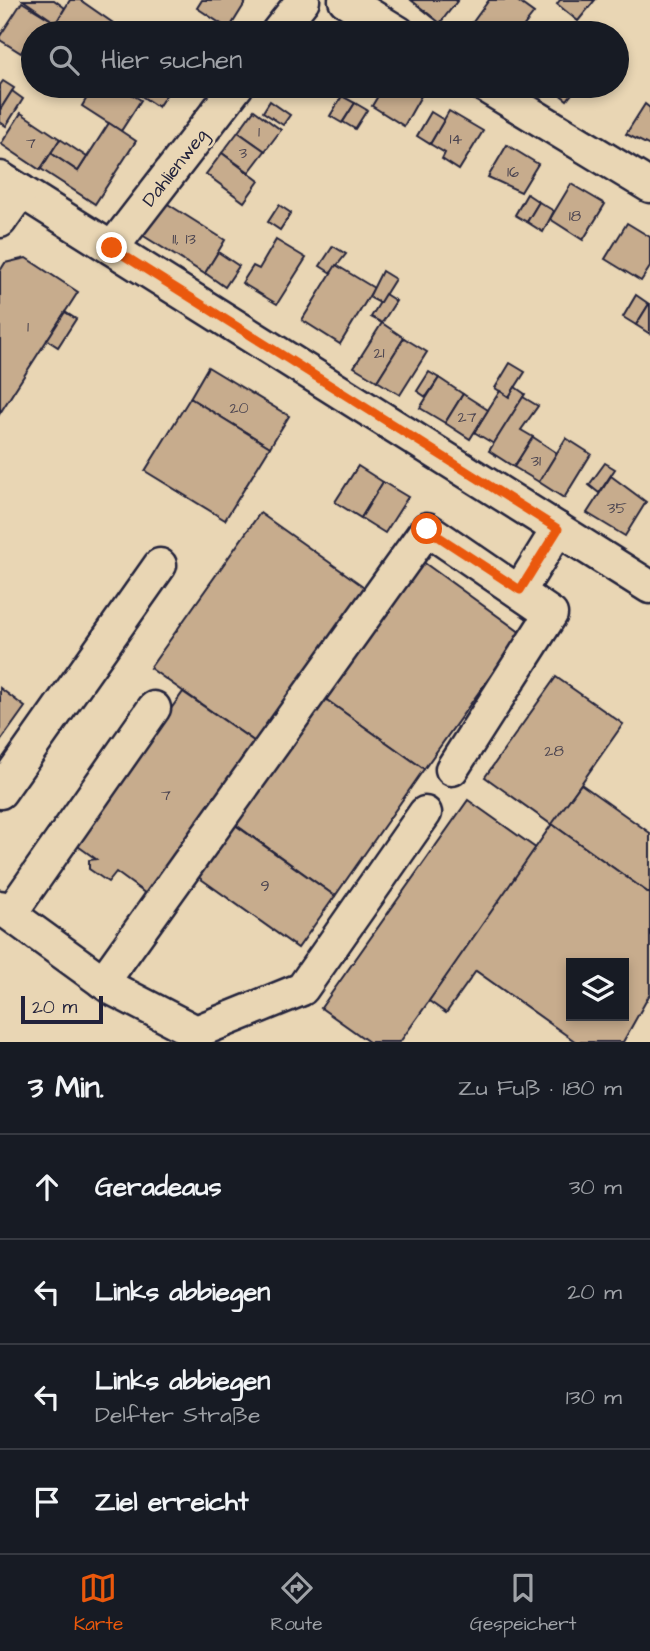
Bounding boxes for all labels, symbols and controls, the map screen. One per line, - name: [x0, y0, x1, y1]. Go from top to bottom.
- search box: [21, 21, 629, 98]
- icon: search: [45, 41, 83, 79]
- text: Hier suchen: [101, 42, 242, 78]
- house number: 1: [258, 121, 260, 143]
- street label: Dahlienweg: [136, 123, 215, 213]
- house number: 14: [450, 128, 463, 150]
- house number: 7: [26, 132, 36, 154]
- house number: 3: [239, 142, 247, 164]
- house number: 16: [507, 161, 519, 183]
- house number: 18: [569, 205, 581, 227]
- house number: 11, 13: [172, 228, 196, 250]
- route end: [96, 232, 127, 263]
- house number: 1: [27, 316, 29, 338]
- house number: 21: [373, 342, 385, 364]
- house number: 20: [229, 397, 249, 419]
- house number: 27: [458, 406, 477, 428]
- house number: 31: [531, 450, 541, 472]
- house number: 35: [607, 497, 627, 519]
- route start: [411, 513, 442, 544]
- house number: 28: [544, 740, 564, 762]
- house number: 7: [161, 784, 171, 806]
- house number: 9: [260, 875, 270, 897]
- map controls: [566, 958, 629, 1021]
- button: layers: [566, 958, 629, 1021]
- scale bar: [21, 993, 103, 1025]
- text: 20 m: [32, 994, 77, 1021]
- text: 3 Min.: [28, 1067, 104, 1109]
- text: Zu Fuß · 180 m: [458, 1072, 622, 1104]
- icon: ahead: [28, 1168, 66, 1206]
- text: Geradeaus: [95, 1169, 222, 1205]
- text: 30 m: [569, 1171, 622, 1203]
- icon: left: [28, 1273, 66, 1311]
- text: Links abbiegen: [95, 1274, 270, 1310]
- text: 20 m: [567, 1276, 622, 1308]
- text: Links abbiegen: [95, 1363, 270, 1399]
- icon: left: [28, 1378, 66, 1416]
- text: 130 m: [566, 1381, 622, 1413]
- text: Delfter Straße: [95, 1399, 261, 1431]
- icon: arrive: [28, 1483, 66, 1521]
- text: Ziel erreicht: [95, 1484, 249, 1520]
- tab: Karte: [74, 1569, 123, 1638]
- tab: Route: [271, 1569, 322, 1638]
- tab: Gespeichert: [470, 1569, 576, 1638]

